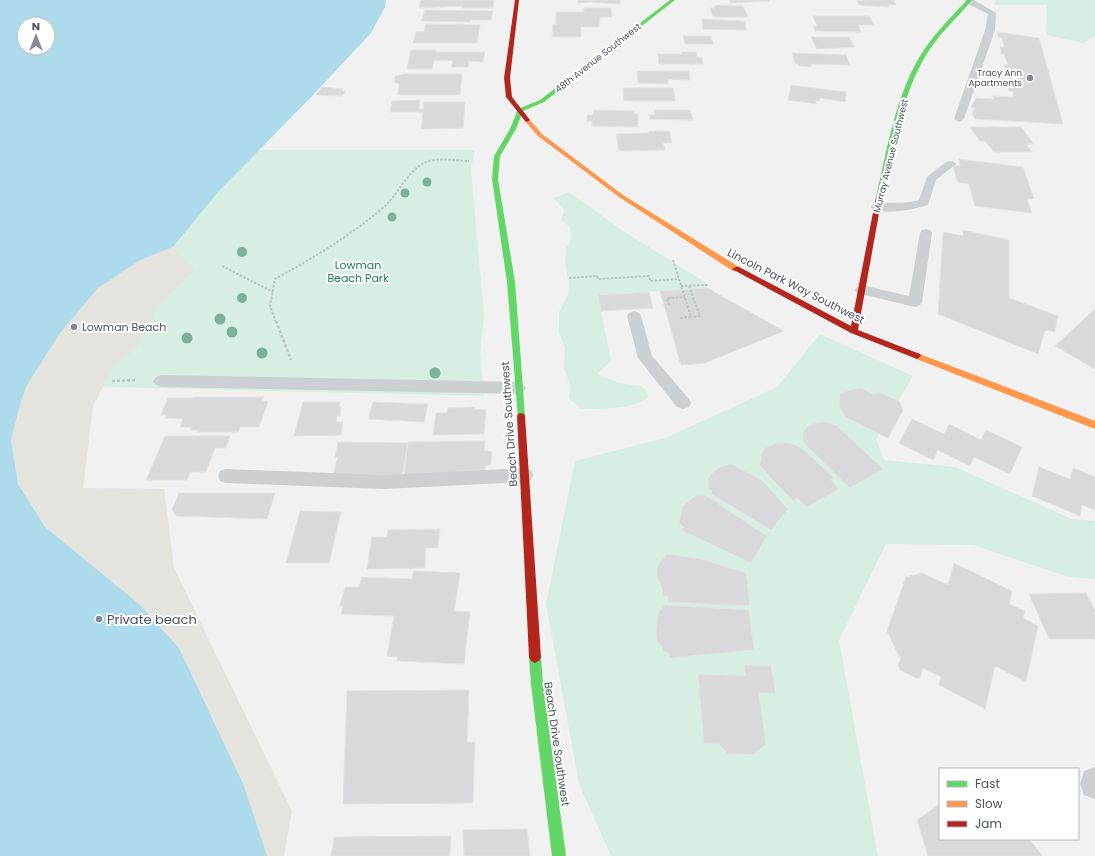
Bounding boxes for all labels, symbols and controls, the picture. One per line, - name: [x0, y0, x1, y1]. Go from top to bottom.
- north arrow: [16, 16, 56, 56]
- text: N: [32, 18, 40, 34]
- street label: 48th Avenue Southwest: [553, 21, 643, 95]
- place label: Tracy Ann Apartments: [969, 67, 1022, 89]
- marker: Tracy Ann Apartments: [1025, 73, 1035, 83]
- street label: Murray Avenue Southwest: [871, 98, 911, 214]
- street label: Lincoln Park Way Southwest: [725, 244, 867, 328]
- park label: Lowman Beach Park: [327, 257, 389, 286]
- place label: Lowman Beach: [82, 319, 166, 335]
- marker: Lowman Beach: [69, 322, 79, 332]
- street label: Beach Drive Southwest: [497, 361, 521, 487]
- place label: Private beach: [107, 610, 197, 629]
- marker: Private beach: [94, 614, 104, 624]
- street label: Beach Drive Southwest: [540, 681, 574, 807]
- legend: [939, 768, 1079, 840]
- text: Fast: [975, 775, 1000, 792]
- text: Slow: [975, 795, 1003, 812]
- text: Jam: [975, 815, 1002, 832]

